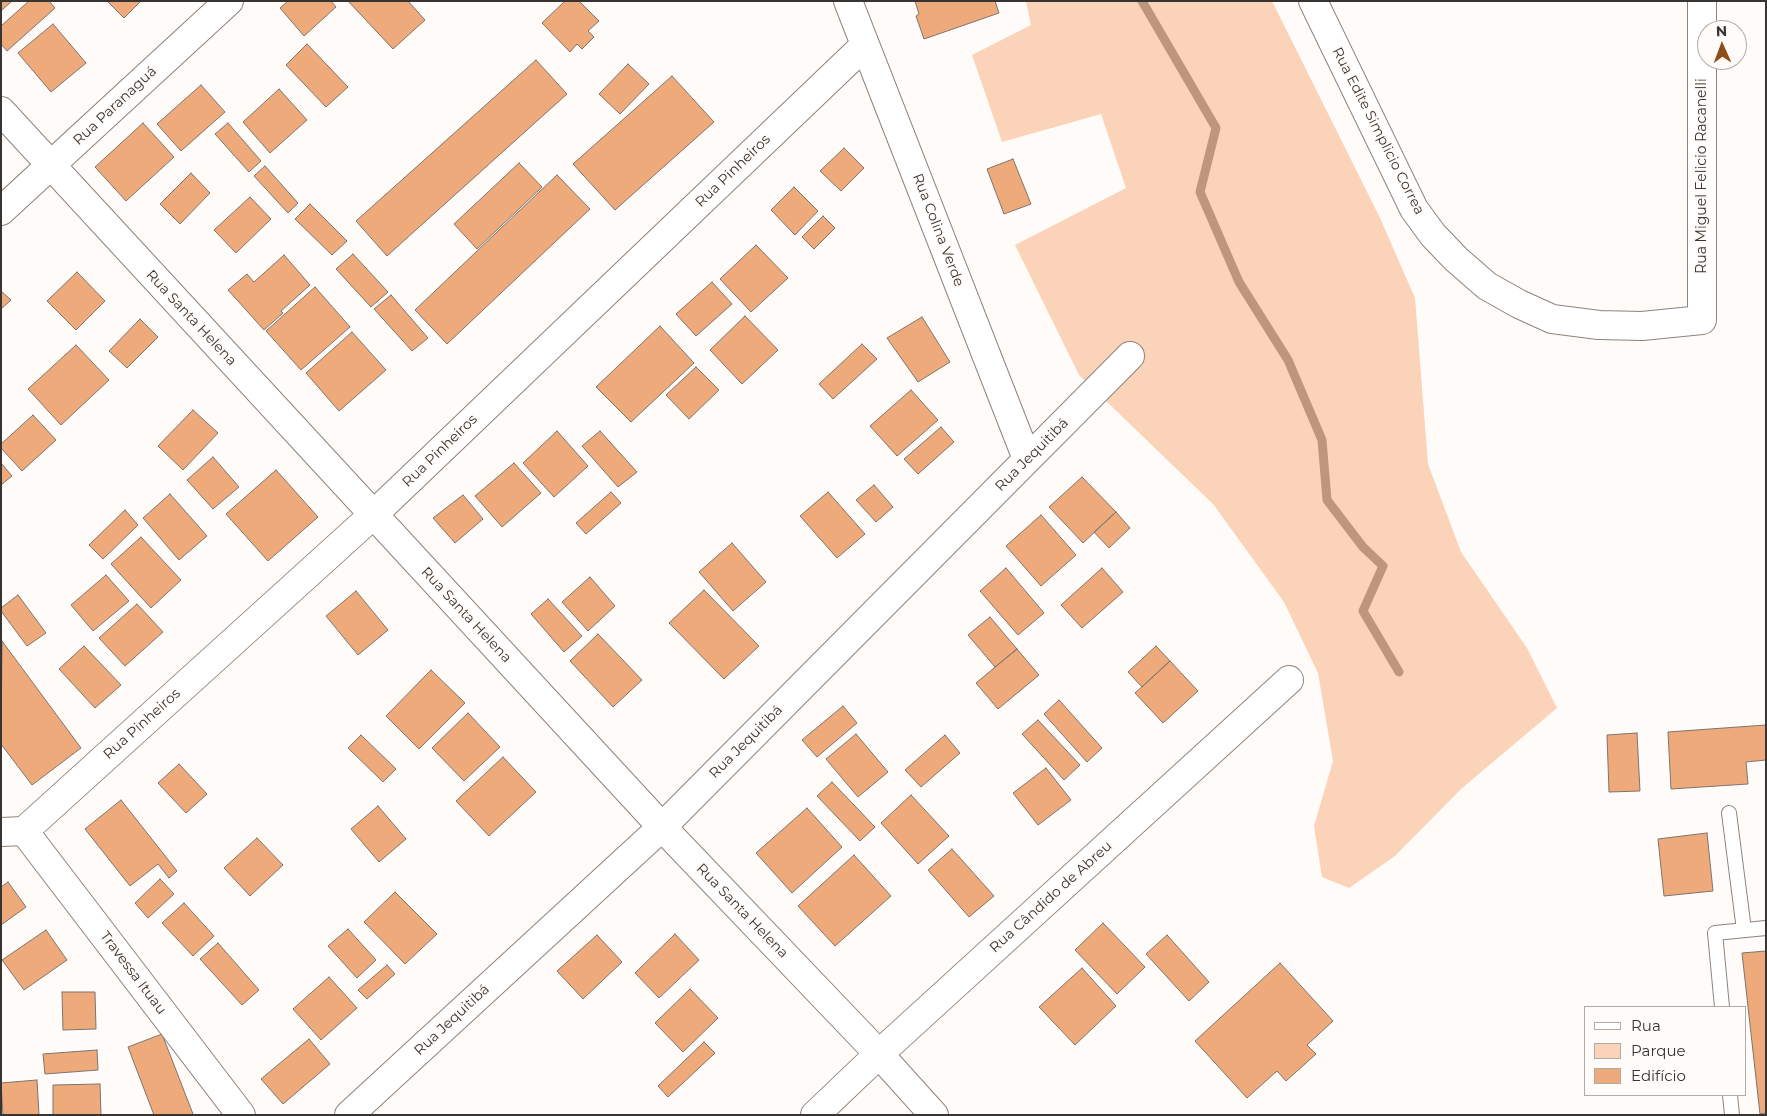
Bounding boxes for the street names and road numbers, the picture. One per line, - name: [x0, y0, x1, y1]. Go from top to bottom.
- street label: Rua Edite Simplicio Correa: [1328, 45, 1428, 217]
- street label: Rua Paranaguá: [70, 63, 160, 149]
- street label: Rua Miguel Felicio Racanelli: [1694, 78, 1710, 274]
- street label: Rua Pinheiros: [692, 131, 774, 211]
- street label: Rua Colina Verde: [909, 171, 967, 289]
- street label: Rua Santa Helena: [142, 267, 240, 369]
- street label: Rua Pinheiros: [399, 411, 481, 491]
- street label: Rua Jequitibá: [992, 415, 1072, 495]
- street label: Rua Santa Helena: [417, 564, 515, 666]
- street label: Rua Pinheiros: [100, 685, 184, 763]
- street label: Rua Jequitibá: [706, 702, 786, 782]
- street label: Rua Cândido de Abreu: [986, 838, 1116, 956]
- street label: Rua Santa Helena: [693, 860, 791, 962]
- street label: Travessa Ituau: [96, 928, 170, 1018]
- street label: Rua Jequitibá: [411, 981, 493, 1059]

